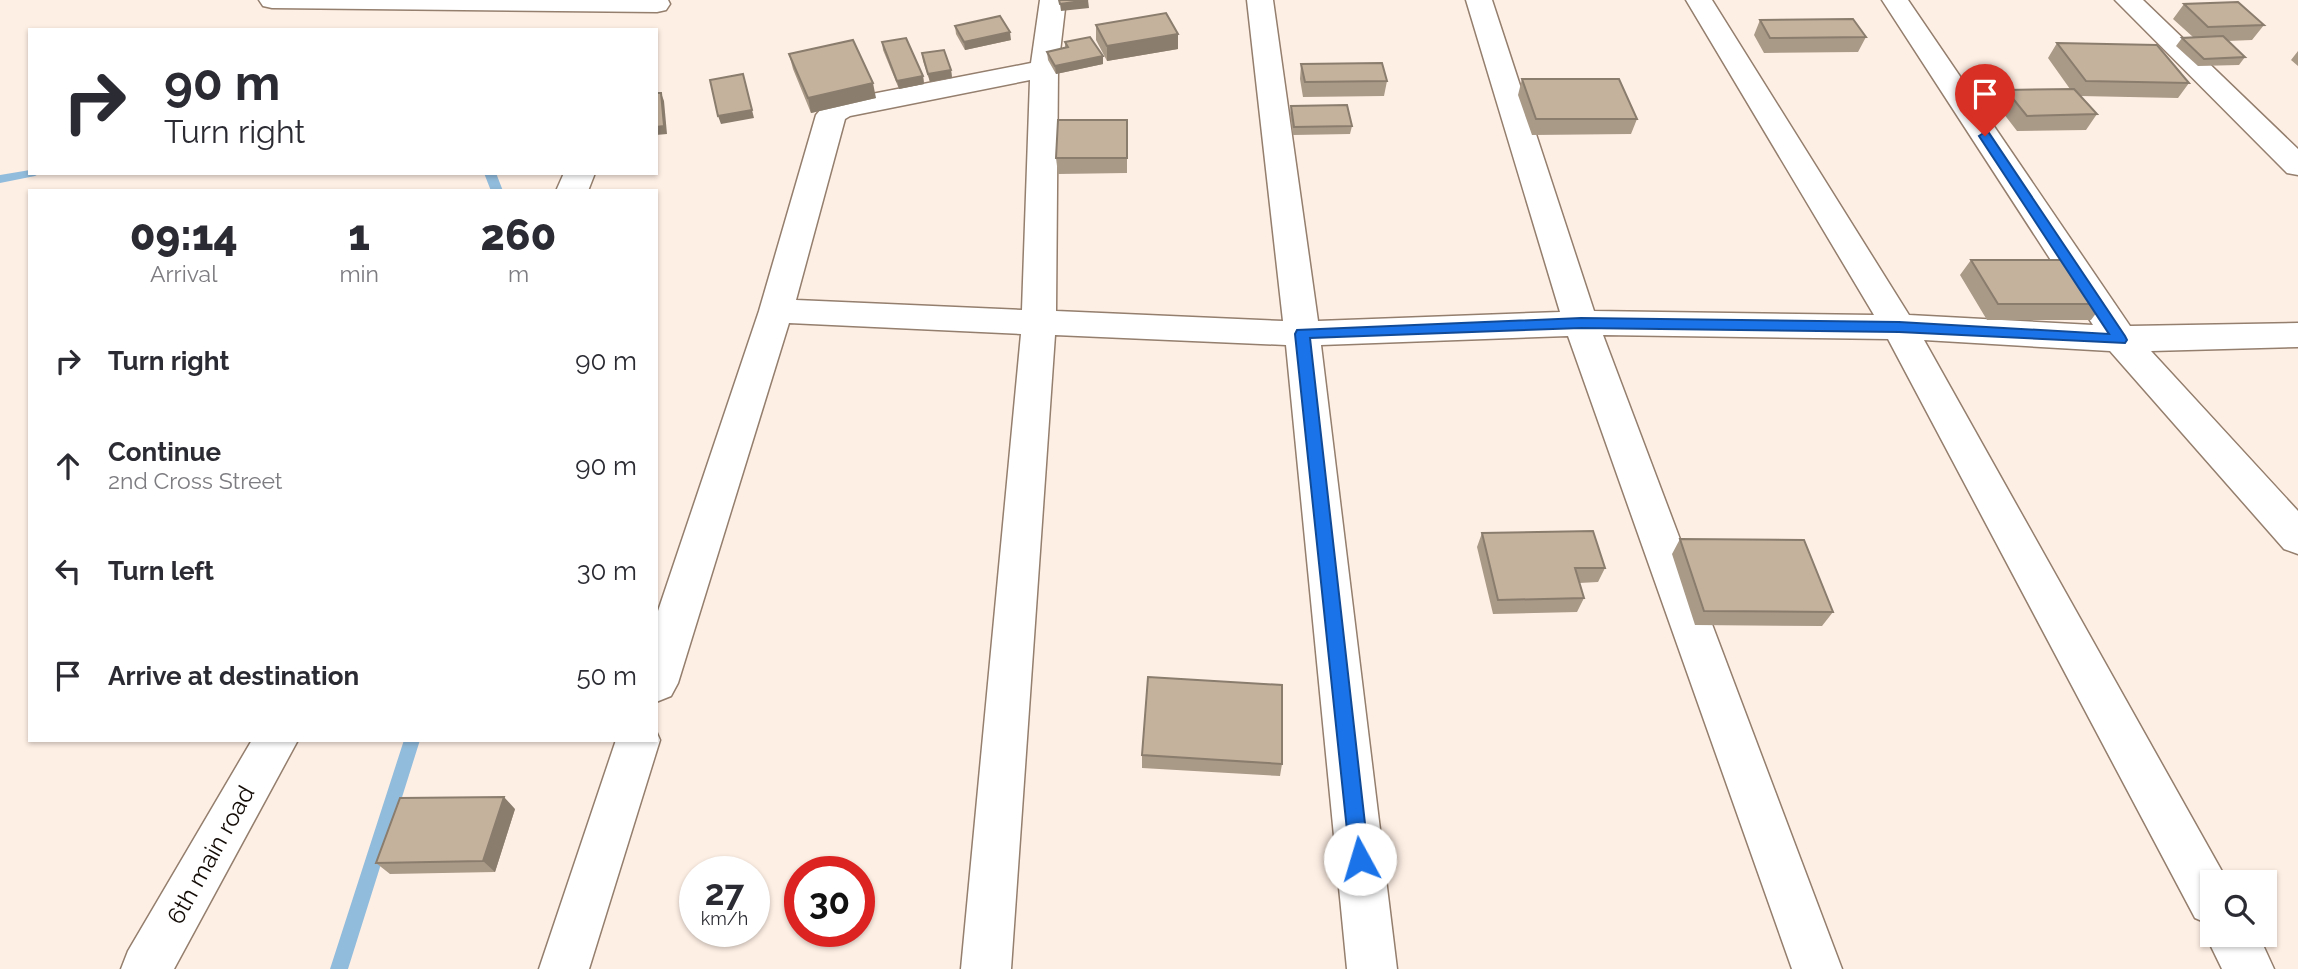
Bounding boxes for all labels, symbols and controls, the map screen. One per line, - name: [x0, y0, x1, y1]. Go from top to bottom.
- text: 90 m: [164, 54, 280, 111]
- icon: right: [49, 56, 140, 147]
- pin: [1955, 64, 2015, 136]
- icon: arrive: [1966, 75, 2004, 113]
- text: Turn right: [164, 113, 305, 150]
- text: 09:14: [130, 211, 238, 260]
- text: 1: [348, 211, 370, 260]
- text: 260: [481, 211, 556, 260]
- text: Arrival: [150, 260, 217, 287]
- text: min: [339, 260, 379, 287]
- text: m: [508, 260, 529, 287]
- icon: right: [49, 342, 87, 380]
- text: Turn right: [108, 346, 229, 376]
- text: 90 m: [575, 346, 637, 376]
- text: Continue: [108, 437, 221, 467]
- icon: ahead: [49, 447, 87, 485]
- text: 90 m: [575, 451, 637, 481]
- text: 2nd Cross Street: [108, 467, 283, 494]
- icon: left: [49, 552, 87, 590]
- text: Turn left: [108, 556, 214, 586]
- text: 30 m: [577, 556, 637, 586]
- icon: arrive: [49, 657, 87, 695]
- text: Arrive at destination: [108, 661, 359, 691]
- text: 50 m: [576, 661, 637, 691]
- street label: 6th main road: [161, 781, 260, 929]
- position arrow: [1323, 822, 1397, 896]
- speed limit sign: 30: [784, 856, 875, 947]
- map controls: [2200, 870, 2277, 947]
- button: search: [2200, 870, 2277, 947]
- text: 27: [705, 872, 744, 913]
- text: km/h: [701, 908, 748, 929]

